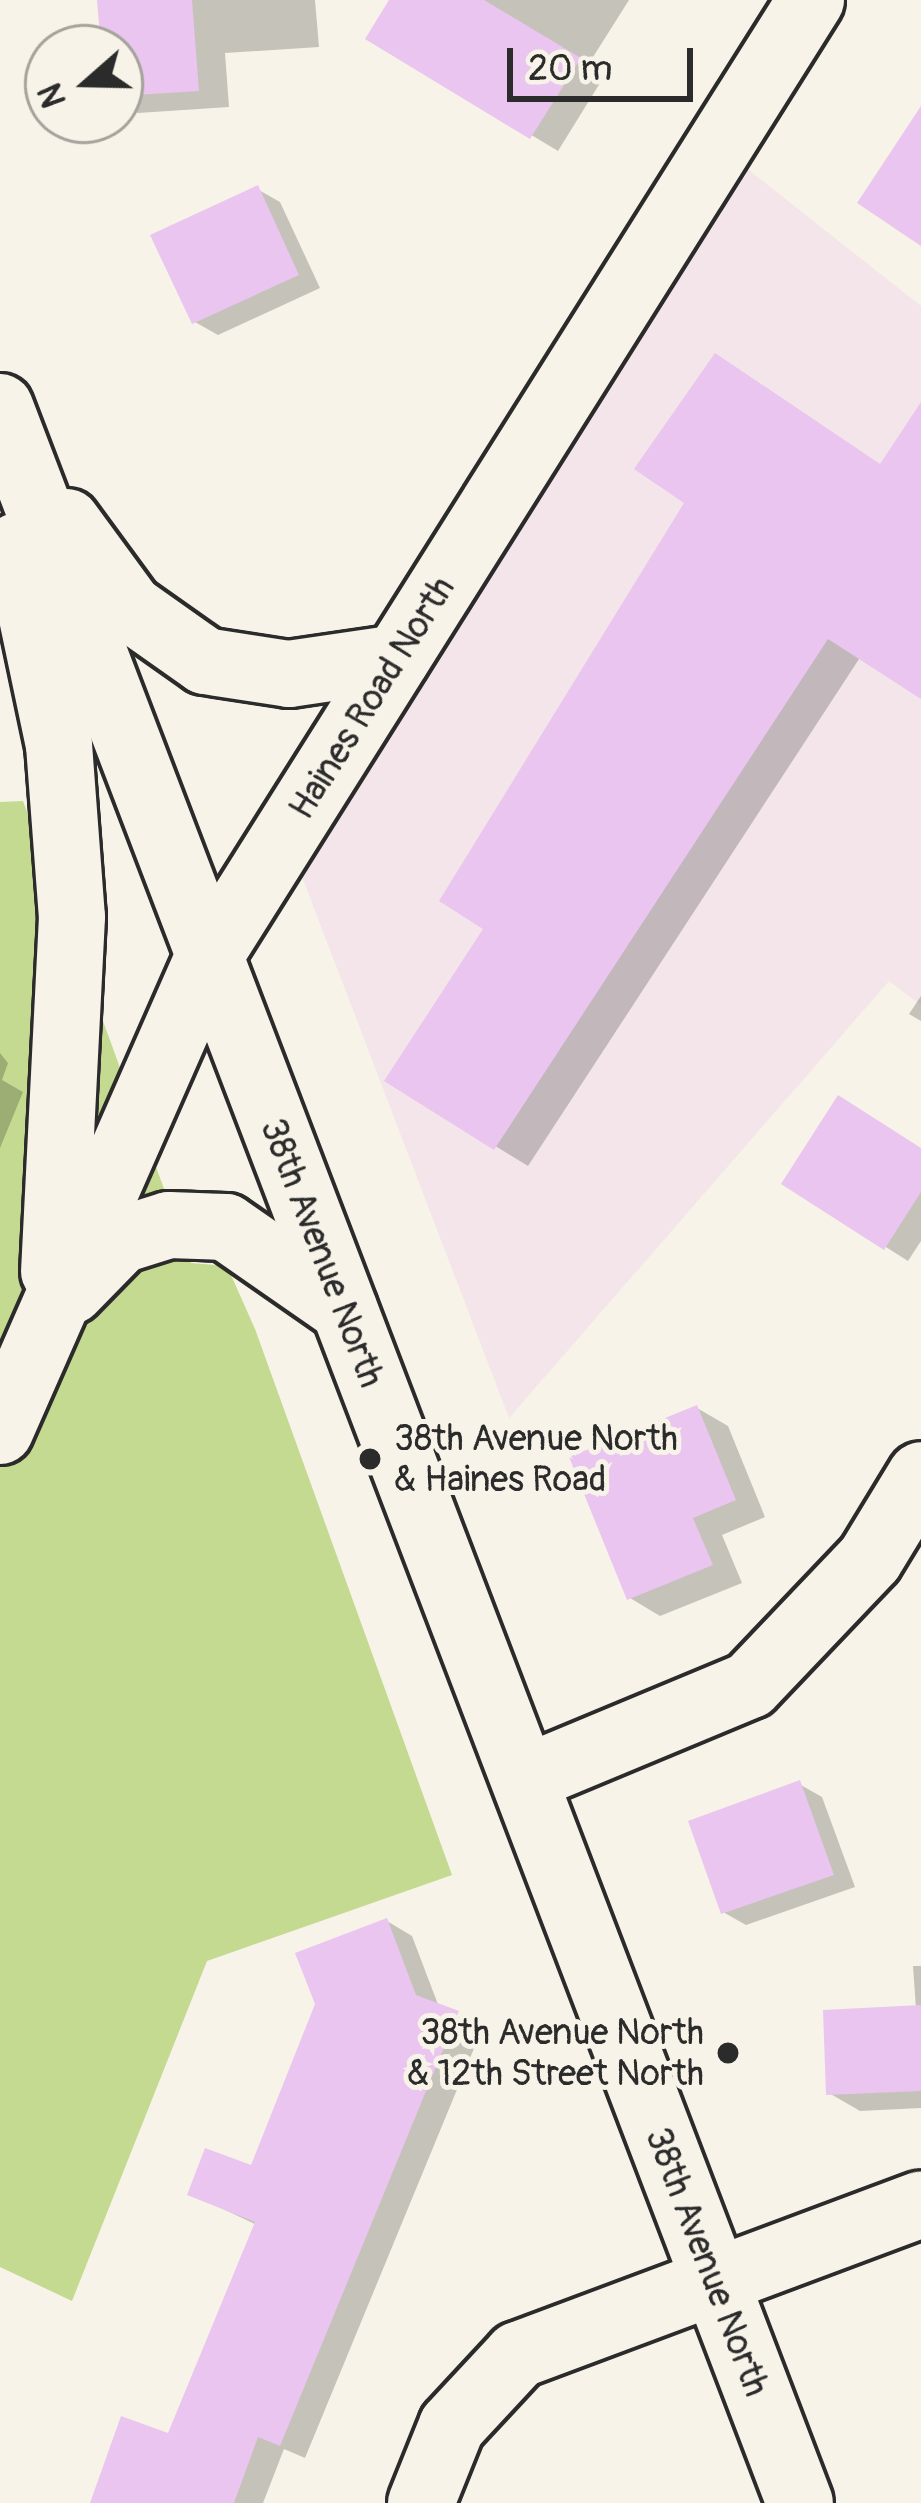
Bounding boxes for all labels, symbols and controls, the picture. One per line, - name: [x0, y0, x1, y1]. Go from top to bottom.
- north arrow: [24, 24, 144, 144]
- scale bar: [513, 24, 699, 98]
- text: 20 m: [528, 46, 613, 91]
- text: N: [29, 78, 76, 113]
- street label: Haines Road North: [280, 569, 464, 827]
- street label: 38th Avenue North: [251, 1113, 393, 1393]
- place label: 38th Avenue North & Haines Road: [394, 1416, 678, 1501]
- marker: 38th Avenue North & Haines Road: [357, 1446, 383, 1472]
- place label: 38th Avenue North & 12th Street North: [407, 2010, 704, 2095]
- marker: 38th Avenue North & 12th Street North: [715, 2040, 741, 2066]
- street label: 38th Avenue North: [636, 2122, 778, 2402]

